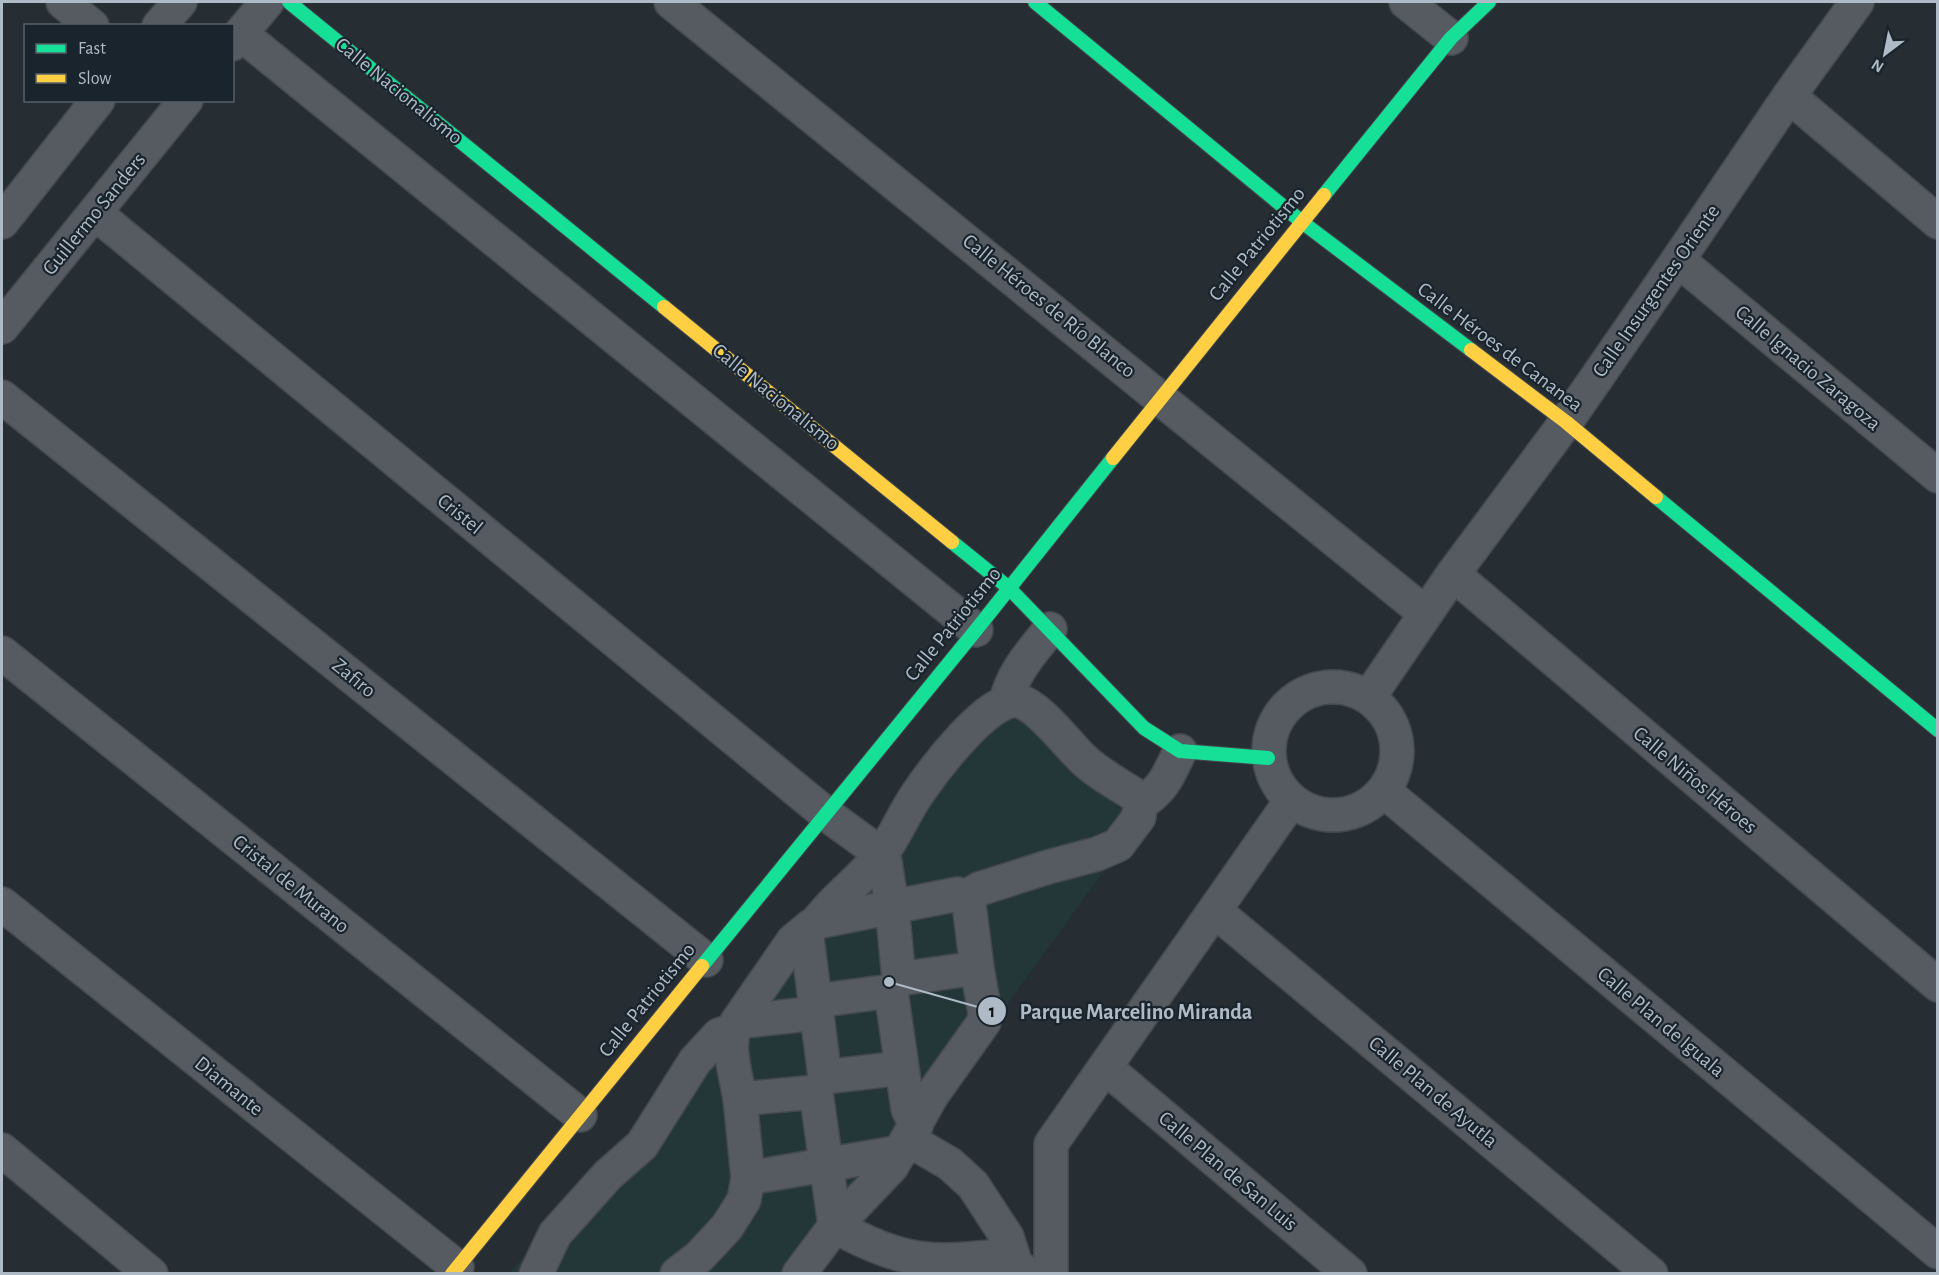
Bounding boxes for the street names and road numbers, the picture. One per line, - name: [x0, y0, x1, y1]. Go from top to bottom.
- street label: Calle Nacionalismo: [332, 34, 466, 148]
- street label: Guillermo Sanders: [39, 149, 149, 279]
- street label: Calle Patriotismo: [1205, 183, 1309, 305]
- street label: Calle Insurgentes Oriente: [1589, 201, 1723, 381]
- street label: Calle Héroes de Río Blanco: [959, 230, 1139, 382]
- street label: Calle Héroes de Cananea: [1414, 278, 1587, 416]
- street label: Calle Ignacio Zaragoza: [1731, 301, 1885, 435]
- street label: Calle Nacionalismo: [709, 340, 843, 454]
- street label: Cristel: [433, 490, 487, 538]
- street label: Calle Patriotismo: [901, 563, 1005, 685]
- street label: Zafiro: [328, 654, 380, 702]
- street label: Calle Niños Héroes: [1629, 722, 1761, 838]
- street label: Cristal de Murano: [229, 831, 353, 937]
- street label: Calle Patriotismo: [595, 939, 699, 1061]
- street label: Calle Plan de Iguala: [1593, 963, 1729, 1081]
- street label: Calle Plan de Ayutla: [1365, 1032, 1502, 1152]
- street label: Diamante: [191, 1052, 267, 1120]
- street label: Calle Plan de San Luis: [1155, 1107, 1301, 1235]

